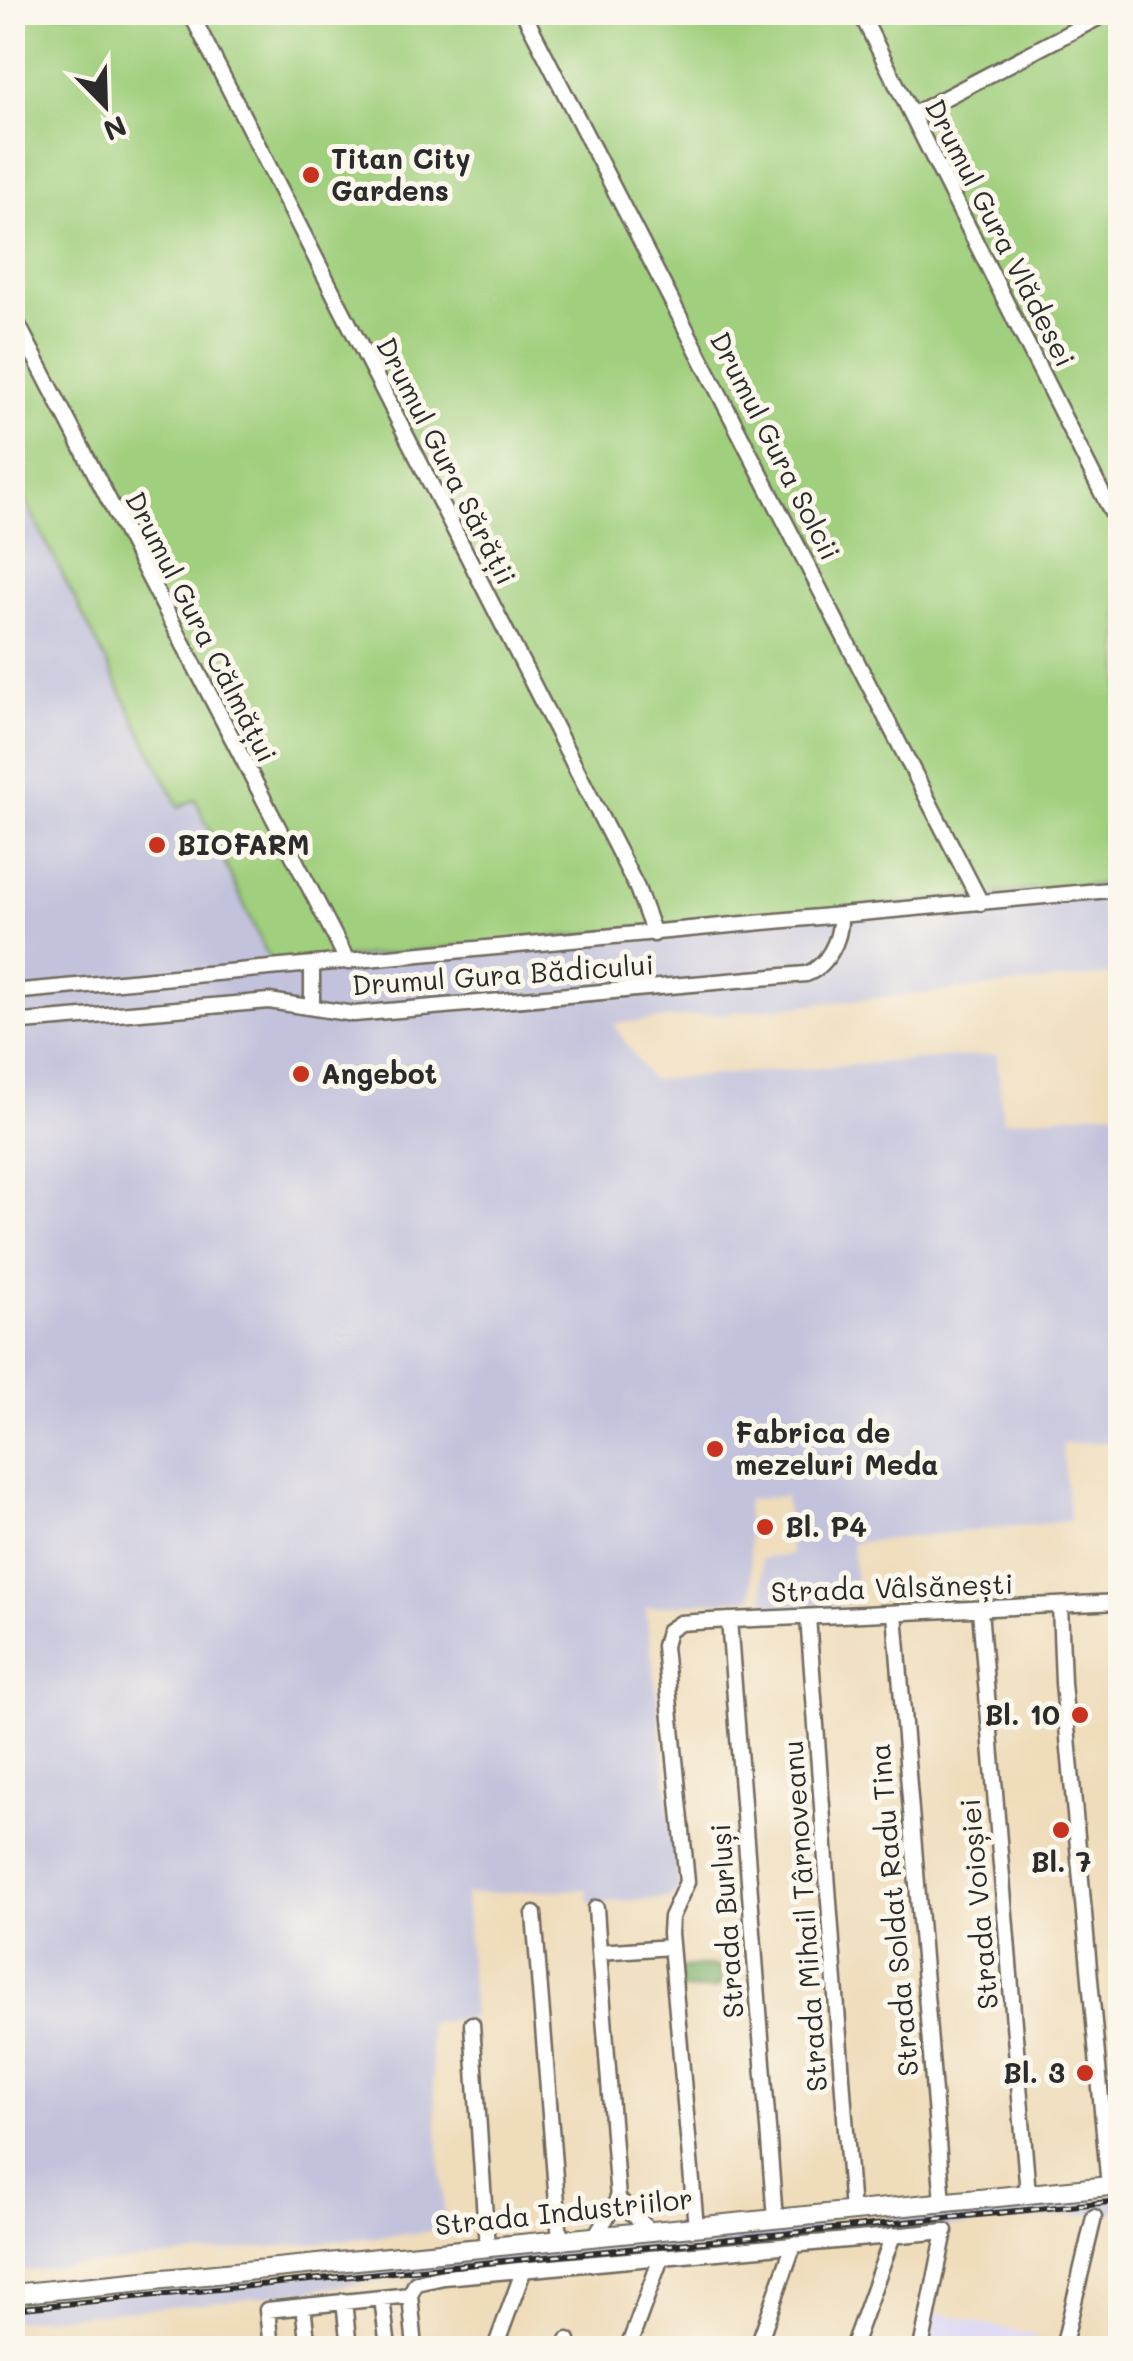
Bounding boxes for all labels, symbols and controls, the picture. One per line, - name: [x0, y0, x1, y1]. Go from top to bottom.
- north arrow: [55, 55, 155, 155]
- street label: Drumul Gura Vlădesei: [918, 93, 1084, 373]
- text: N: [98, 108, 132, 150]
- place label: Titan City Gardens: [331, 140, 471, 208]
- marker: Titan City Gardens: [300, 164, 322, 186]
- street label: Drumul Gura Solcii: [703, 325, 849, 566]
- street label: Drumul Gura Sărății: [368, 331, 525, 591]
- street label: Drumul Gura Călmățui: [117, 485, 286, 768]
- place label: BIOFARM: [177, 826, 310, 862]
- marker: BIOFARM: [146, 834, 168, 856]
- street label: Drumul Gura Bădicului: [351, 945, 655, 1003]
- place label: Angebot: [321, 1055, 437, 1091]
- marker: Angebot: [290, 1063, 312, 1085]
- place label: Fabrica de mezeluri Meda: [735, 1414, 938, 1482]
- marker: Fabrica de mezeluri Meda: [704, 1438, 726, 1460]
- place label: Bl. P4: [785, 1508, 867, 1544]
- marker: Bl. P4: [754, 1516, 776, 1538]
- street label: Strada Vâlsănești: [770, 1565, 1014, 1610]
- place label: Bl. 10: [984, 1696, 1060, 1732]
- marker: Bl. 10: [1069, 1704, 1091, 1726]
- street label: Strada Mihail Târnoveanu: [774, 1739, 834, 2093]
- street label: Strada Soldat Radu Tina: [861, 1742, 925, 2078]
- street label: Strada Voioșiei: [951, 1797, 1006, 2011]
- marker: Bl. 7: [1050, 1819, 1072, 1841]
- street label: Strada Burluși: [701, 1822, 752, 2020]
- place label: Bl. 7: [1031, 1843, 1091, 1879]
- place label: Bl. 3: [1003, 2054, 1065, 2090]
- marker: Bl. 3: [1074, 2062, 1096, 2084]
- street label: Strada Industriilor: [433, 2180, 695, 2242]

